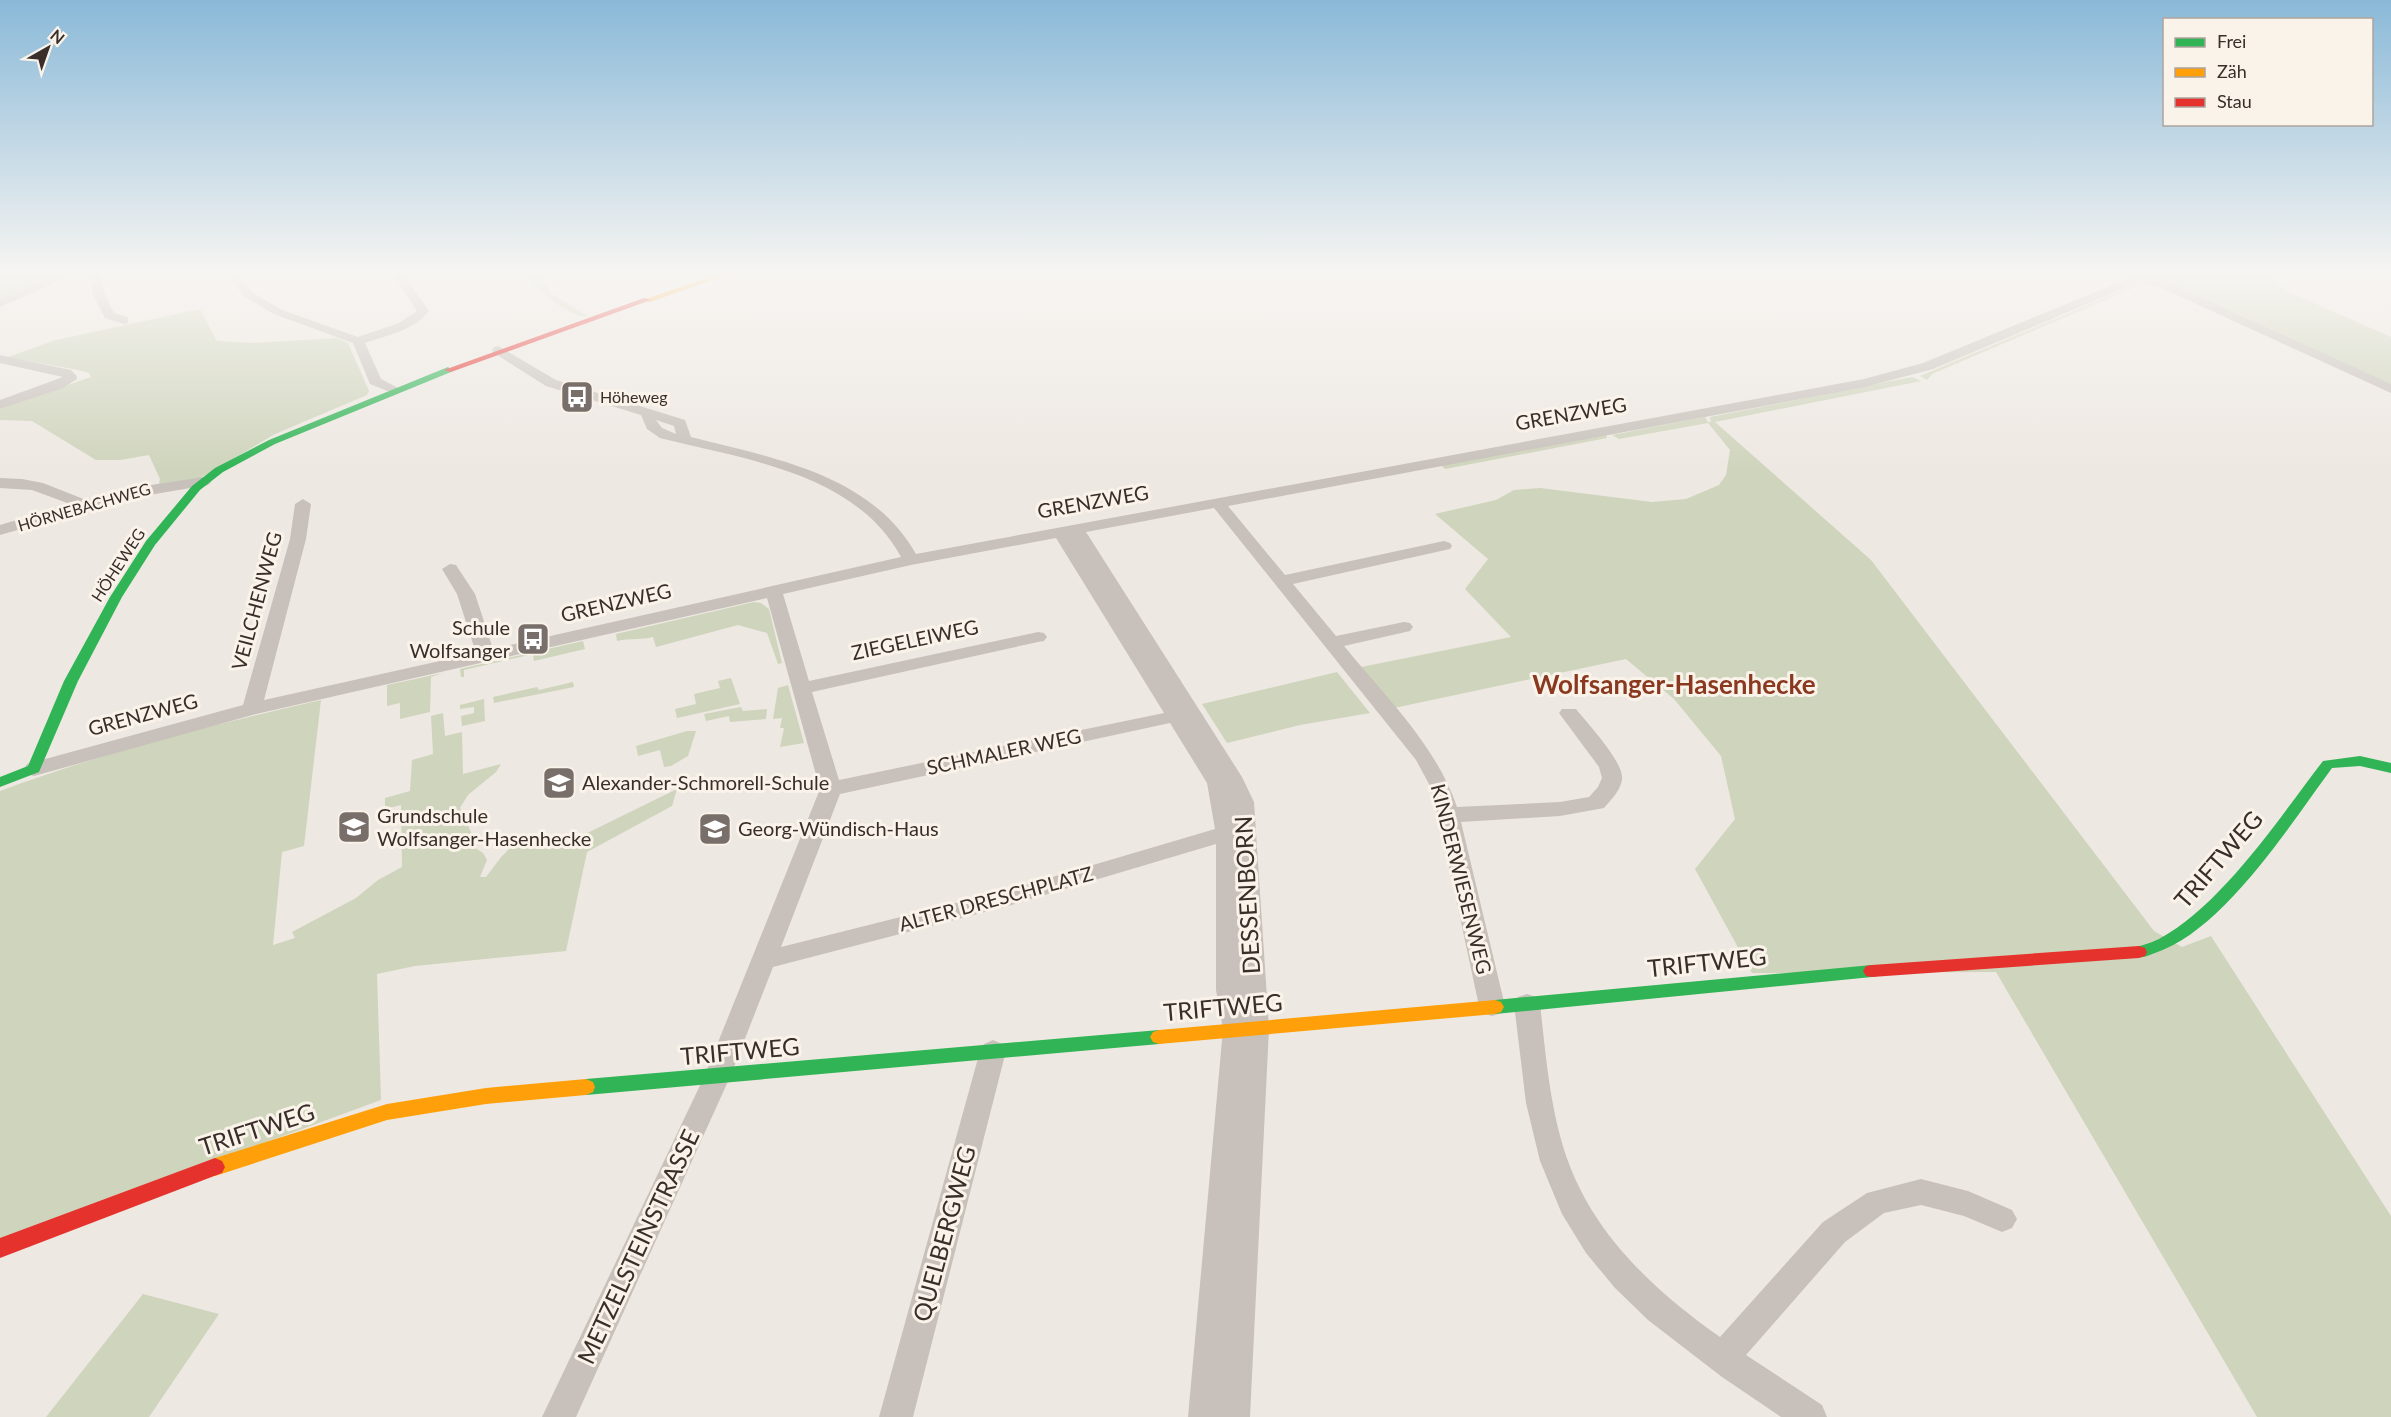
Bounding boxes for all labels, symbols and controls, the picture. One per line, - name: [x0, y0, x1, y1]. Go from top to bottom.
- north arrow: [18, 18, 78, 78]
- legend: [2163, 18, 2373, 126]
- text: N: [47, 25, 69, 47]
- text: Frei: [2217, 30, 2246, 52]
- text: Zäh: [2217, 60, 2247, 82]
- text: Stau: [2217, 90, 2252, 112]
- bus stop icon: Höheweg: [559, 379, 595, 415]
- place label: Höheweg: [600, 387, 668, 406]
- street label: GRENZWEG: [1513, 391, 1628, 435]
- street label: HÖRNEBACHWEG: [15, 478, 153, 535]
- street label: GRENZWEG: [1035, 479, 1150, 523]
- street label: HÖHEWEG: [87, 524, 148, 605]
- street label: VEILCHENWEG: [226, 529, 286, 673]
- street label: GRENZWEG: [558, 578, 673, 626]
- street label: ZIEGELEIWEG: [849, 614, 980, 664]
- place label: Schule Wolfsanger: [410, 615, 511, 662]
- bus stop icon: Schule Wolfsanger: [515, 621, 551, 657]
- district label: Wolfsanger-Hasenhecke: [1532, 668, 1816, 700]
- street label: GRENZWEG: [85, 688, 200, 740]
- street label: SCHMALER WEG: [924, 723, 1083, 779]
- school or university icon: Alexander-Schmorell-Schule: [541, 765, 577, 801]
- place label: Alexander-Schmorell-Schule: [582, 770, 829, 794]
- street label: KINDERWIESENWEG: [1427, 781, 1497, 976]
- place label: Grundschule Wolfsanger-Hasenhecke: [377, 803, 591, 850]
- street label: TRIFTWEG: [2168, 804, 2268, 914]
- school or university icon: Grundschule Wolfsanger-Hasenhecke: [336, 809, 372, 845]
- school or university icon: Georg-Wündisch-Haus: [697, 811, 733, 847]
- street label: DESSENBORN: [1228, 815, 1265, 975]
- place label: Georg-Wündisch-Haus: [738, 816, 939, 840]
- street label: ALTER DRESCHPLATZ: [896, 861, 1095, 936]
- street label: TRIFTWEG: [1646, 941, 1768, 982]
- street label: TRIFTWEG: [1162, 987, 1284, 1026]
- street label: TRIFTWEG: [679, 1031, 801, 1070]
- street label: TRIFTWEG: [195, 1096, 318, 1161]
- street label: METZELSTEINSTRASSE: [571, 1124, 705, 1368]
- street label: QUELBERGWEG: [906, 1143, 981, 1325]

